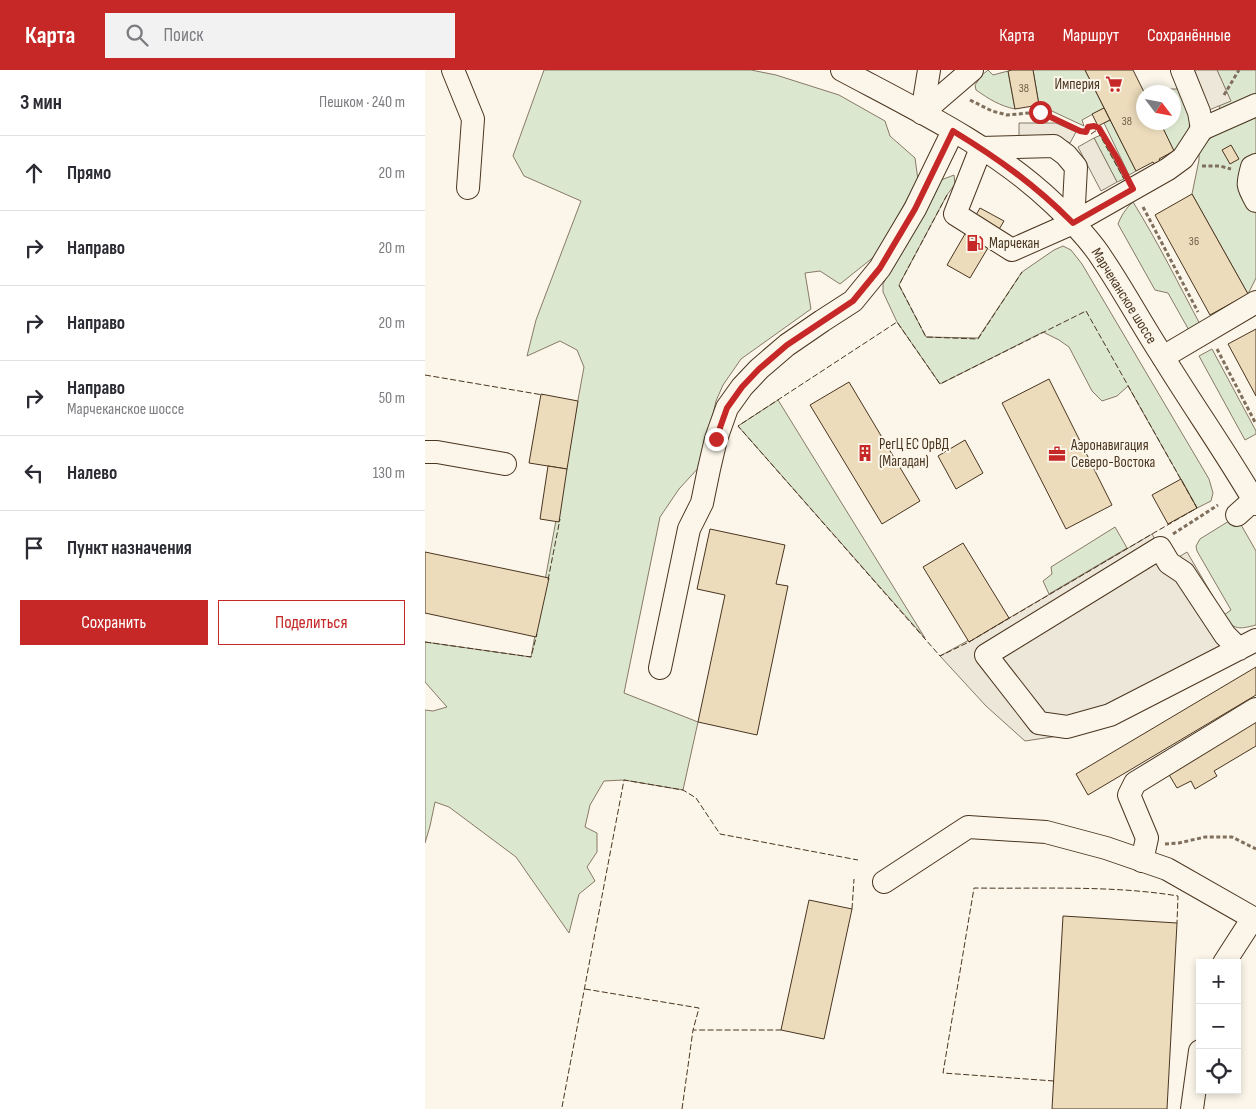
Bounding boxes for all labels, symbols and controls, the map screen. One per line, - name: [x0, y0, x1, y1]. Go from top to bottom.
- search box: [105, 13, 455, 58]
- text: Карта: [25, 21, 75, 50]
- icon: search: [123, 21, 151, 49]
- text: Поиск: [163, 24, 204, 47]
- text: Карта: [999, 25, 1035, 46]
- text: Маршрут: [1063, 25, 1119, 46]
- text: Сохранённые: [1147, 25, 1231, 46]
- supermarket icon: Империя: [1104, 74, 1124, 94]
- place label: Империя: [1054, 75, 1100, 94]
- house number: 38: [1019, 81, 1029, 96]
- north arrow: [1136, 85, 1181, 130]
- text: 3 мин: [20, 90, 62, 115]
- text: Пешком · 240 m: [319, 93, 405, 112]
- route start: [1029, 101, 1052, 124]
- house number: 38: [1122, 114, 1132, 129]
- icon: ahead: [20, 159, 48, 187]
- text: Прямо: [67, 162, 111, 185]
- text: 20 m: [378, 164, 405, 183]
- fuel station icon: Марчекан: [965, 233, 985, 253]
- icon: right: [20, 234, 48, 262]
- place label: Марчекан: [989, 234, 1040, 253]
- house number: 36: [1189, 234, 1199, 249]
- text: Направо: [67, 237, 125, 260]
- text: 20 m: [378, 239, 405, 258]
- street label: Марчеканское шоссе: [1087, 244, 1161, 348]
- icon: right: [20, 309, 48, 337]
- text: Направо: [67, 312, 125, 335]
- text: 20 m: [378, 314, 405, 333]
- text: Направо: [67, 377, 125, 400]
- icon: right: [20, 384, 48, 412]
- text: 50 m: [379, 389, 405, 408]
- text: Марчеканское шоссе: [67, 400, 184, 419]
- route end: [705, 428, 728, 451]
- place label: РегЦ ЕС ОрВД (Магадан): [879, 435, 949, 471]
- place label: Аэронавигация Северо-Востока: [1070, 436, 1155, 472]
- building icon: РегЦ ЕС ОрВД (Магадан): [855, 443, 875, 463]
- office icon: Аэронавигация Северо-Востока: [1047, 444, 1067, 464]
- icon: left: [20, 459, 48, 487]
- text: Налево: [67, 462, 117, 485]
- text: 130 m: [373, 464, 405, 483]
- icon: arrive: [20, 534, 48, 562]
- text: Пункт назначения: [67, 537, 192, 560]
- button: Сохранить: [20, 600, 208, 645]
- button: Поделиться: [218, 600, 405, 645]
- map controls: [1196, 959, 1241, 1094]
- button: +: [1196, 959, 1241, 1004]
- button: −: [1196, 1004, 1241, 1049]
- button: locate: [1196, 1049, 1241, 1094]

